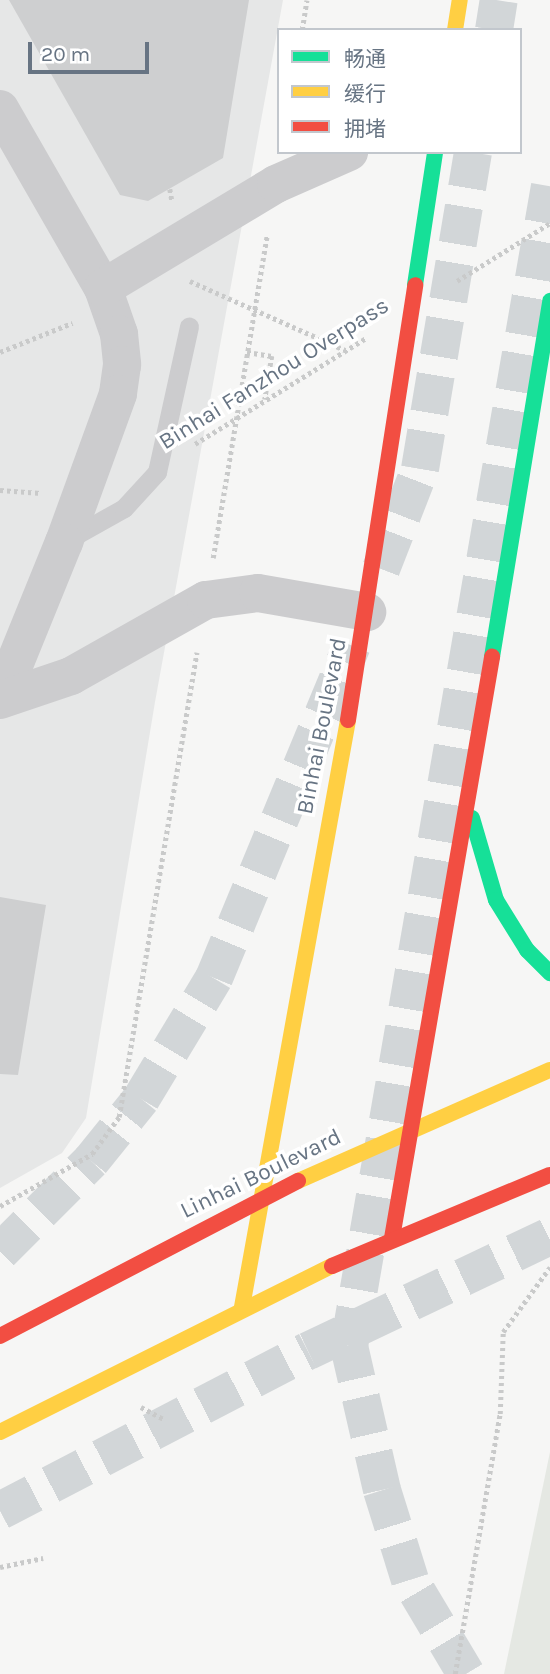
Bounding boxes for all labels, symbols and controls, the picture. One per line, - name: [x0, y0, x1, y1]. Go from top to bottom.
- scale bar: [32, 28, 152, 72]
- legend: [277, 28, 522, 154]
- text: 20 m: [41, 42, 90, 66]
- text: 畅通: [344, 47, 386, 71]
- text: 缓行: [344, 82, 386, 106]
- text: 拥堵: [344, 117, 386, 141]
- street label: Binhai Fanzhou Overpass: [154, 292, 394, 456]
- street label: Binhai Boulevard: [291, 635, 353, 817]
- street label: Linhai Boulevard: [176, 1123, 346, 1225]

